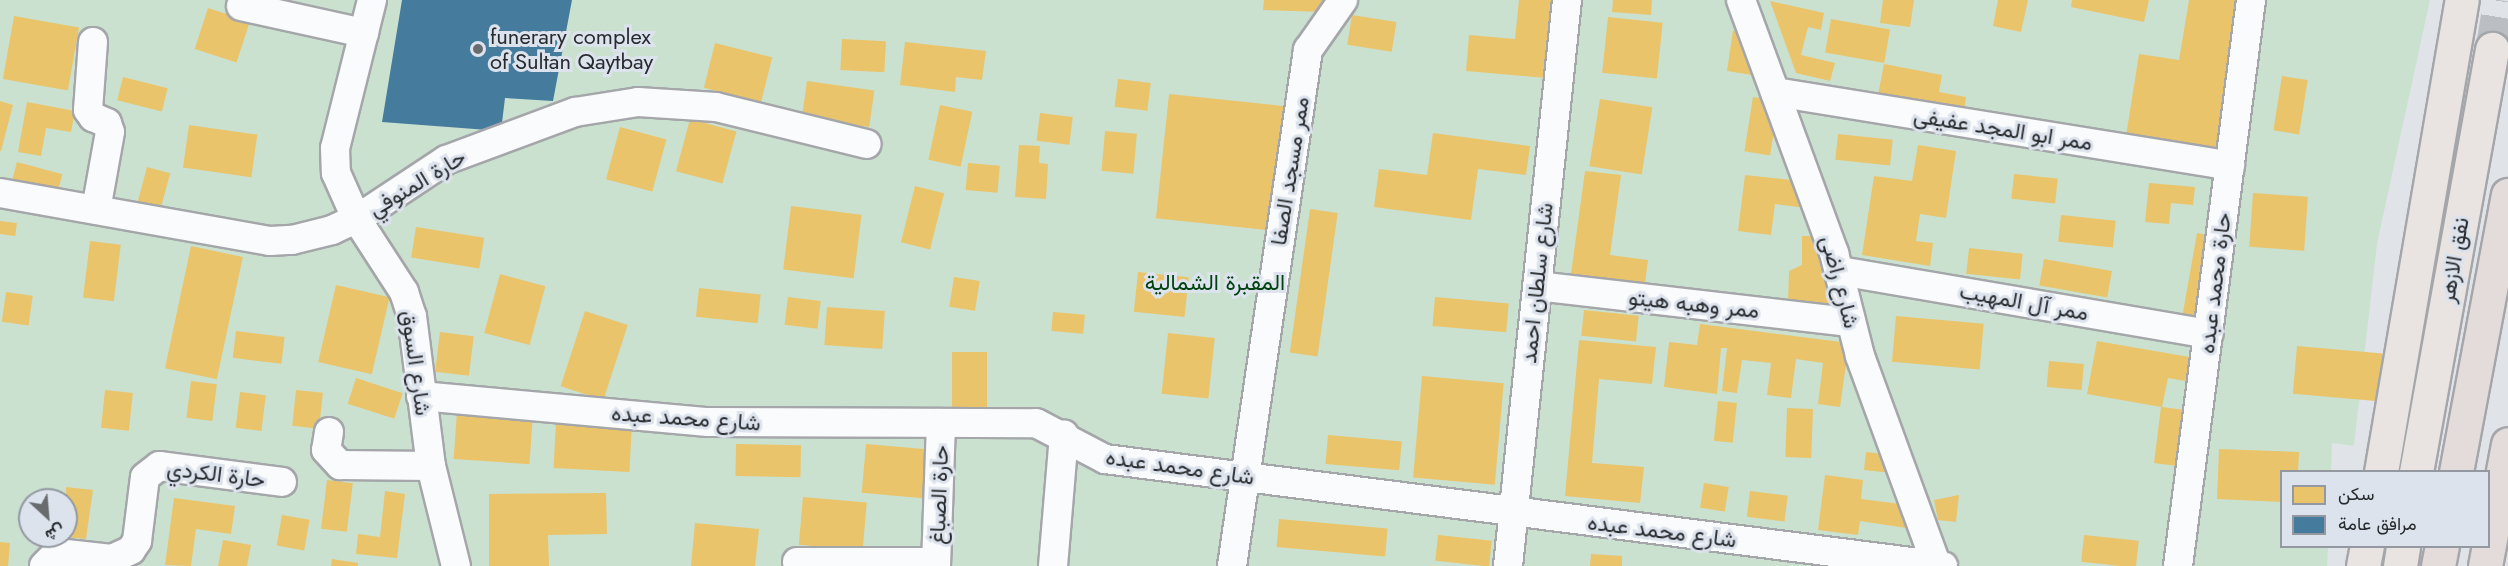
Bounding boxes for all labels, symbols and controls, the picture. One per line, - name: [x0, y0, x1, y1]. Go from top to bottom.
- place label: funerary complex of Sultan Qaytbay: [490, 23, 653, 74]
- marker: funerary complex of Sultan Qaytbay: [471, 42, 485, 56]
- street label: ممر مسجد الصفا: [1265, 95, 1315, 247]
- street label: ممر ابو المجد عفيفى: [1912, 102, 2094, 156]
- street label: حارة المنوفي: [364, 144, 470, 222]
- street label: شارع سلطان احمد: [1515, 201, 1559, 365]
- street label: حارة محمد عبده: [2193, 211, 2237, 355]
- street label: نفق الازهر: [2434, 215, 2474, 305]
- street label: شارع راضى: [1815, 233, 1865, 331]
- park label: المقبرة الشمالية: [1145, 270, 1285, 296]
- street label: ممر آل المهيب: [1958, 278, 2090, 326]
- street label: ممر وهبه هيتو: [1627, 284, 1761, 324]
- street label: شارع السوق: [396, 309, 436, 417]
- street label: شارع محمد عبده: [610, 400, 762, 436]
- street label: شارع محمد عبده: [1104, 444, 1256, 490]
- street label: حارة الصباغ: [924, 445, 954, 545]
- street label: حارة الكردي: [165, 455, 267, 493]
- legend: [2280, 470, 2490, 548]
- text: سكن: [2338, 481, 2374, 507]
- north arrow: [18, 488, 78, 548]
- street label: شارع محمد عبده: [1586, 509, 1738, 553]
- text: مرافق عامة: [2338, 511, 2417, 537]
- text: ش: [42, 518, 69, 547]

